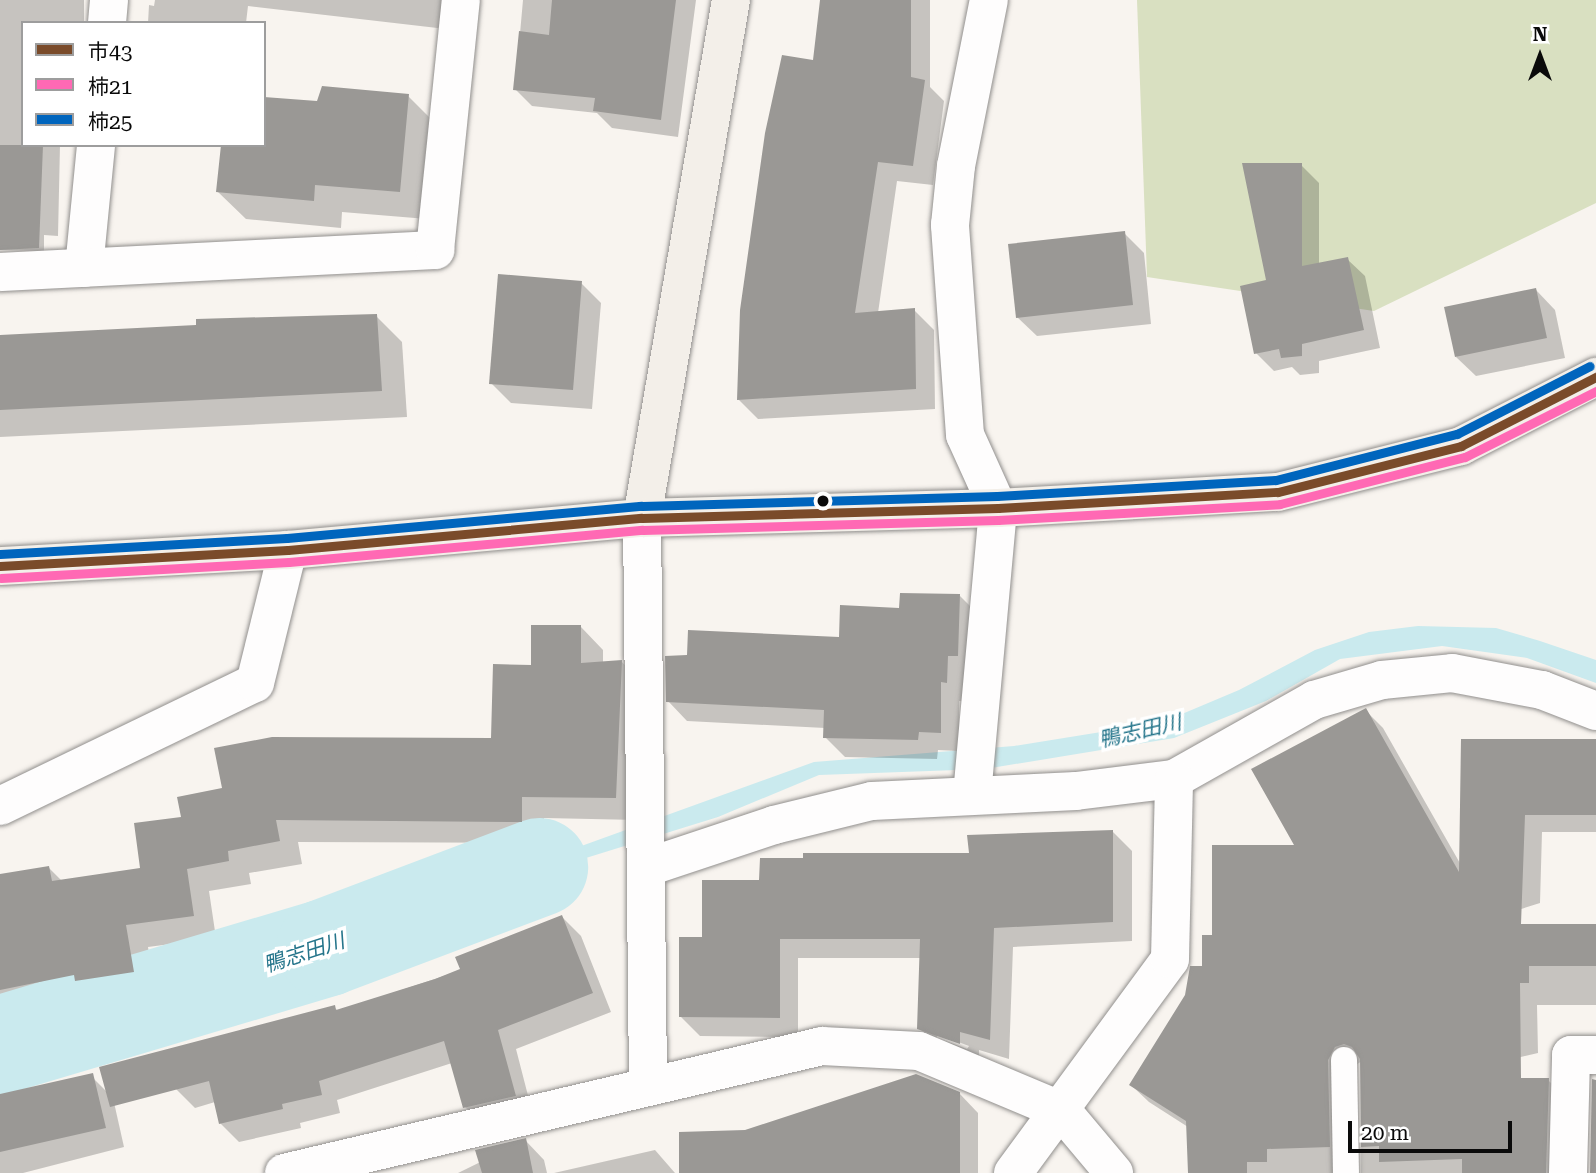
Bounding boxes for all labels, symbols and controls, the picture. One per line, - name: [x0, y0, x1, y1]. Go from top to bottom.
- legend: [21, 21, 266, 147]
- north arrow: [1505, 21, 1575, 91]
- text: N: [1533, 23, 1547, 46]
- text: 市43: [88, 40, 133, 64]
- text: 柿21: [88, 75, 133, 99]
- text: 柿25: [88, 110, 133, 134]
- unlabelled marker: [816, 494, 830, 508]
- water label: 鴨志田川: [1096, 709, 1184, 753]
- water label: 鴨志田川: [260, 928, 348, 978]
- scale bar: [1351, 1106, 1516, 1150]
- text: 20 m: [1361, 1121, 1409, 1145]

